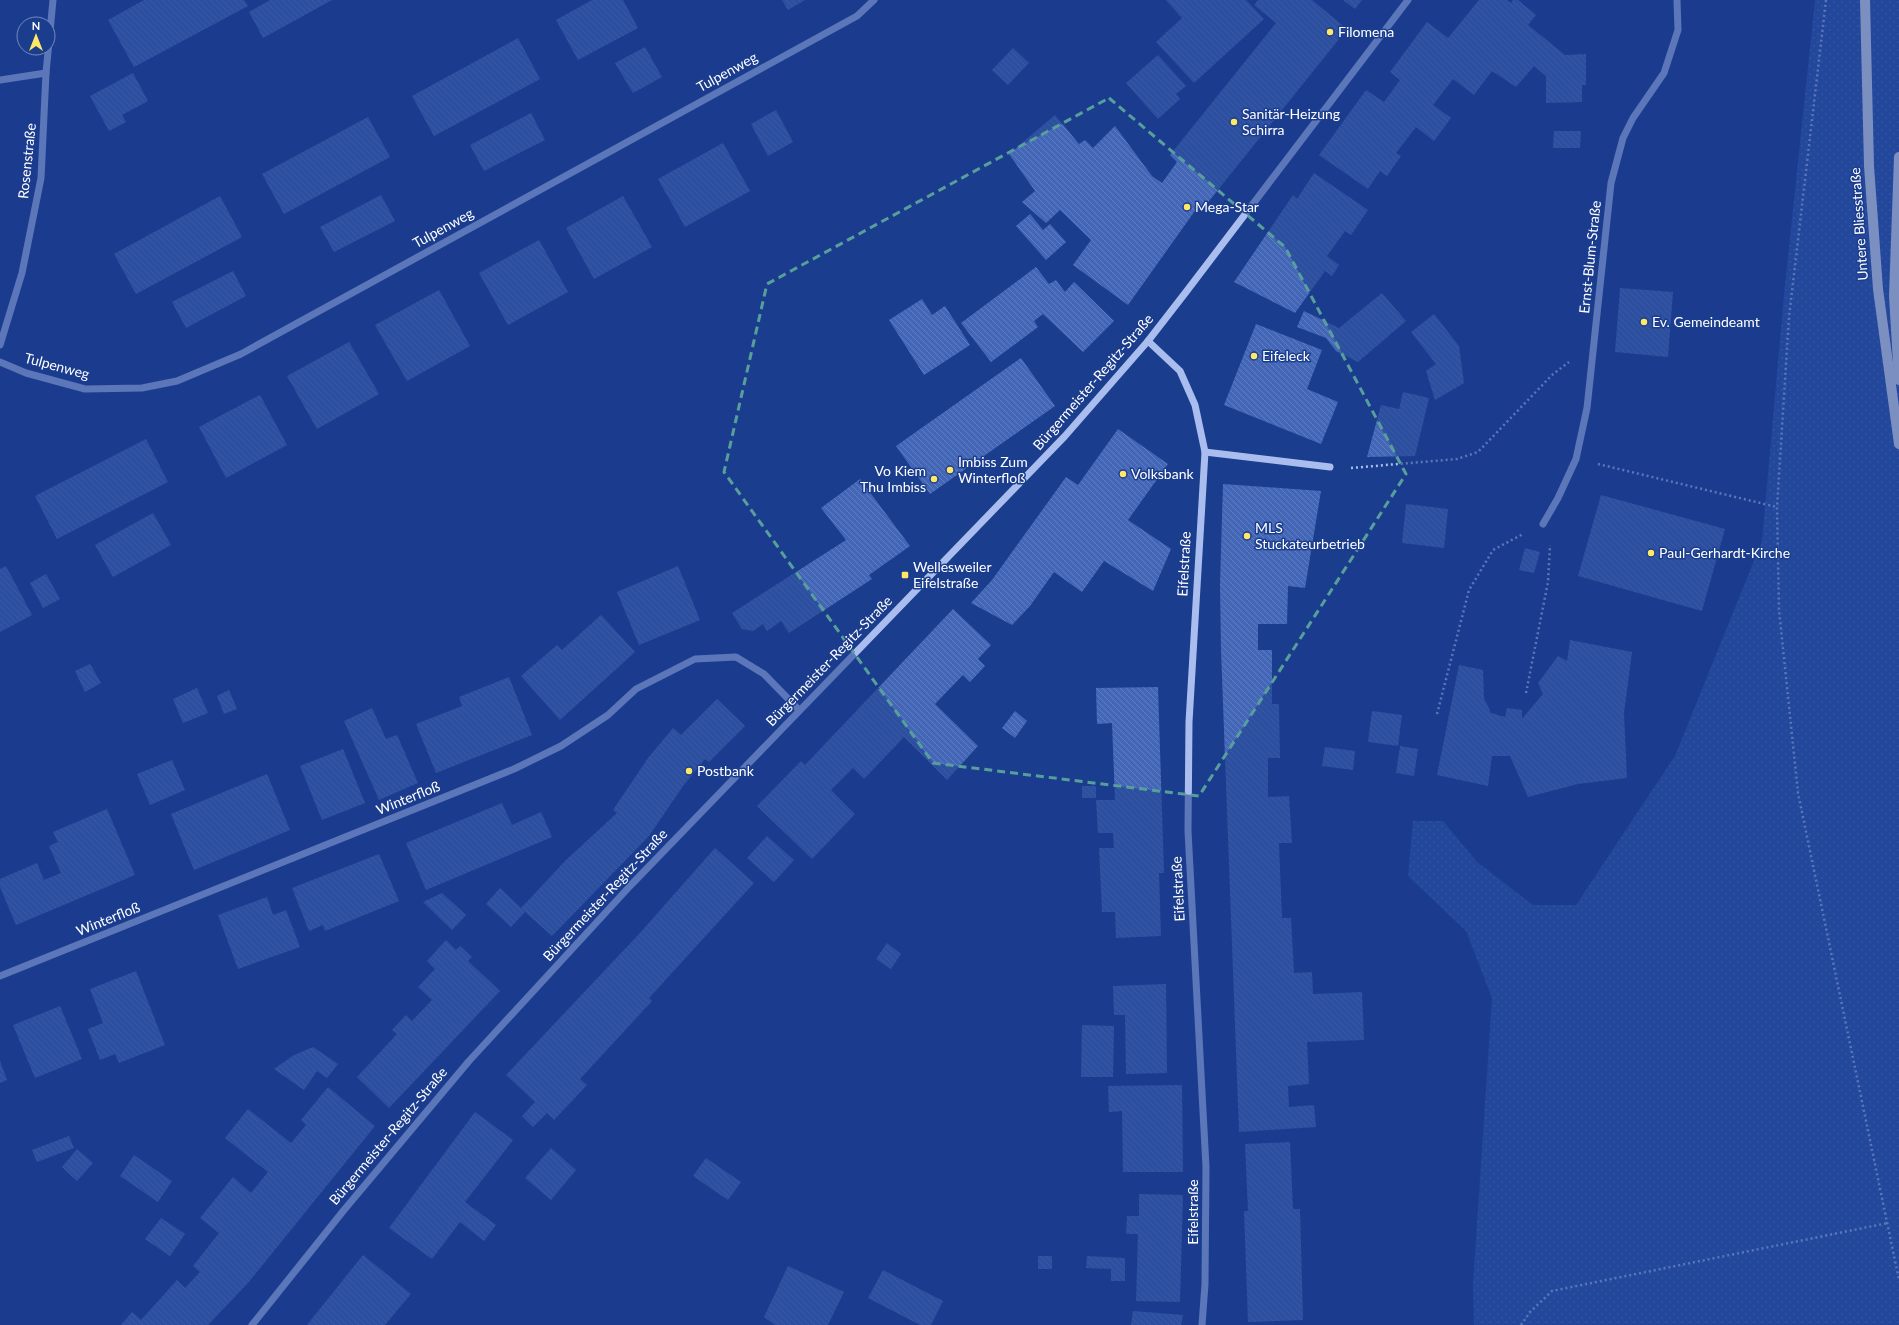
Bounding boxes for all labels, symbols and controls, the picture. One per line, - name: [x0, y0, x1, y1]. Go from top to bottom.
- north arrow: [16, 16, 56, 56]
- text: N: [32, 19, 40, 32]
- place label: Filomena: [1338, 23, 1394, 40]
- marker: Filomena: [1325, 27, 1335, 37]
- street label: Tulpenweg: [694, 48, 760, 95]
- place label: Sanitär-Heizung Schirra: [1242, 105, 1340, 138]
- marker: Sanitär-Heizung Schirra: [1229, 117, 1239, 127]
- street label: Rosenstraße: [14, 122, 39, 200]
- street label: Untere Bliesstraße: [1846, 167, 1871, 281]
- place label: Mega-Star: [1195, 198, 1259, 215]
- street label: Ernst-Blum-Straße: [1575, 200, 1604, 314]
- marker: Mega-Star: [1182, 202, 1192, 212]
- street label: Tulpenweg: [410, 204, 476, 251]
- street label: Bürgermeister-Regitz-Straße: [1029, 310, 1156, 453]
- place label: Ev. Gemeindeamt: [1652, 313, 1760, 330]
- marker: Ev. Gemeindeamt: [1639, 317, 1649, 327]
- place label: Eifeleck: [1262, 347, 1311, 364]
- street label: Tulpenweg: [23, 349, 91, 382]
- marker: Eifeleck: [1249, 351, 1259, 361]
- place label: Imbiss Zum Winterfloß: [958, 453, 1028, 486]
- place label: Vo Kiem Thu Imbiss: [860, 462, 926, 495]
- marker: Imbiss Zum Winterfloß: [945, 465, 955, 475]
- place label: Volksbank: [1131, 465, 1194, 482]
- marker: Volksbank: [1118, 469, 1128, 479]
- marker: Vo Kiem Thu Imbiss: [929, 474, 939, 484]
- place label: MLS Stuckateurbetrieb: [1255, 519, 1365, 552]
- street label: Eifelstraße: [1173, 531, 1194, 597]
- marker: MLS Stuckateurbetrieb: [1242, 531, 1252, 541]
- place label: Paul-Gerhardt-Kirche: [1659, 544, 1790, 561]
- marker: Paul-Gerhardt-Kirche: [1646, 548, 1656, 558]
- place label: Wellesweiler Eifelstraße: [913, 558, 992, 591]
- marker: Wellesweiler Eifelstraße: [900, 570, 910, 580]
- street label: Bürgermeister-Regitz-Straße: [762, 592, 895, 729]
- place label: Postbank: [697, 762, 755, 779]
- marker: Postbank: [684, 766, 694, 776]
- street label: Winterfloß: [373, 777, 442, 818]
- street label: Bürgermeister-Regitz-Straße: [539, 825, 670, 964]
- street label: Eifelstraße: [1167, 856, 1188, 922]
- street label: Winterfloß: [73, 898, 142, 939]
- street label: Bürgermeister-Regitz-Straße: [325, 1063, 450, 1208]
- street label: Eifelstraße: [1184, 1179, 1201, 1245]

